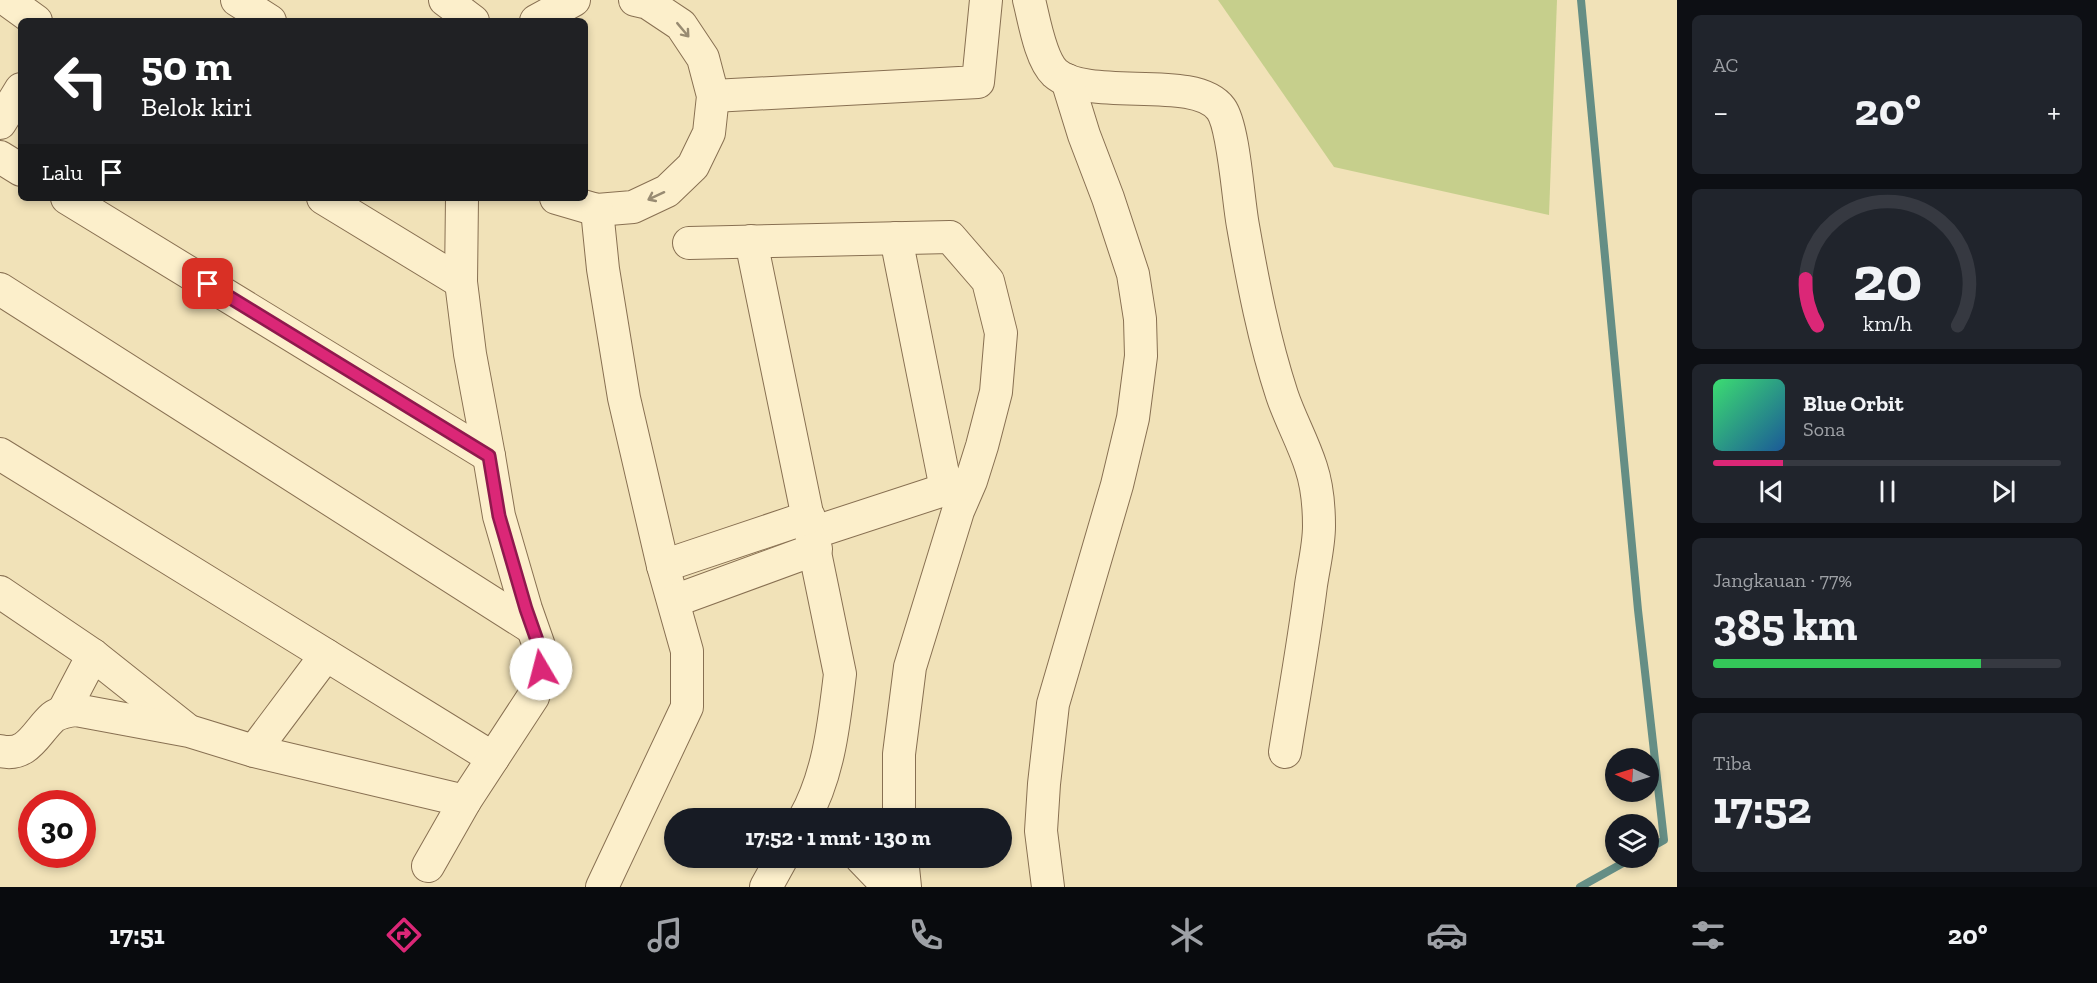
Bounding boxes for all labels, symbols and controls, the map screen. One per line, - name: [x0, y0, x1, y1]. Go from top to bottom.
- one-way arrow: [677, 22, 690, 38]
- text: 50 m: [141, 40, 232, 91]
- icon: left: [42, 42, 120, 120]
- text: AC: [1713, 53, 1738, 77]
- text: 20°: [1855, 83, 1921, 137]
- text: Belok kiri: [141, 91, 252, 123]
- text: −: [1713, 92, 1728, 131]
- text: +: [2047, 92, 2061, 131]
- icon: arrive: [95, 156, 128, 189]
- text: Lalu: [42, 159, 83, 186]
- one-way arrow: [648, 190, 666, 202]
- text: 20: [1852, 241, 1922, 316]
- pin: [182, 258, 233, 309]
- icon: arrive: [191, 267, 224, 300]
- text: km/h: [1863, 312, 1911, 337]
- text: Blue Orbit: [1803, 390, 1903, 417]
- text: Sona: [1803, 417, 1845, 441]
- icon: previous: [1755, 475, 1788, 508]
- icon: pause: [1871, 475, 1904, 508]
- icon: next: [1987, 475, 2020, 508]
- text: Jangkauan · 77%: [1713, 568, 1852, 592]
- text: 385 km: [1713, 598, 1857, 652]
- position arrow: [509, 637, 573, 701]
- north arrow: [1605, 748, 1659, 802]
- map controls: [1605, 748, 1659, 868]
- text: Tiba: [1713, 751, 1751, 775]
- text: 17:52: [1713, 781, 1811, 835]
- speed limit sign: 30: [18, 790, 96, 868]
- button: layers: [1605, 814, 1659, 868]
- text: 17:52 · 1 mnt · 130 m: [745, 824, 931, 851]
- icon: directions: [383, 914, 425, 956]
- icon: music: [644, 914, 686, 956]
- icon: phone: [905, 914, 947, 956]
- icon: climate: [1166, 914, 1208, 956]
- icon: car: [1426, 914, 1468, 956]
- icon: filters: [1687, 914, 1729, 956]
- text: 17:51: [109, 919, 165, 951]
- text: 20°: [1948, 919, 1988, 951]

